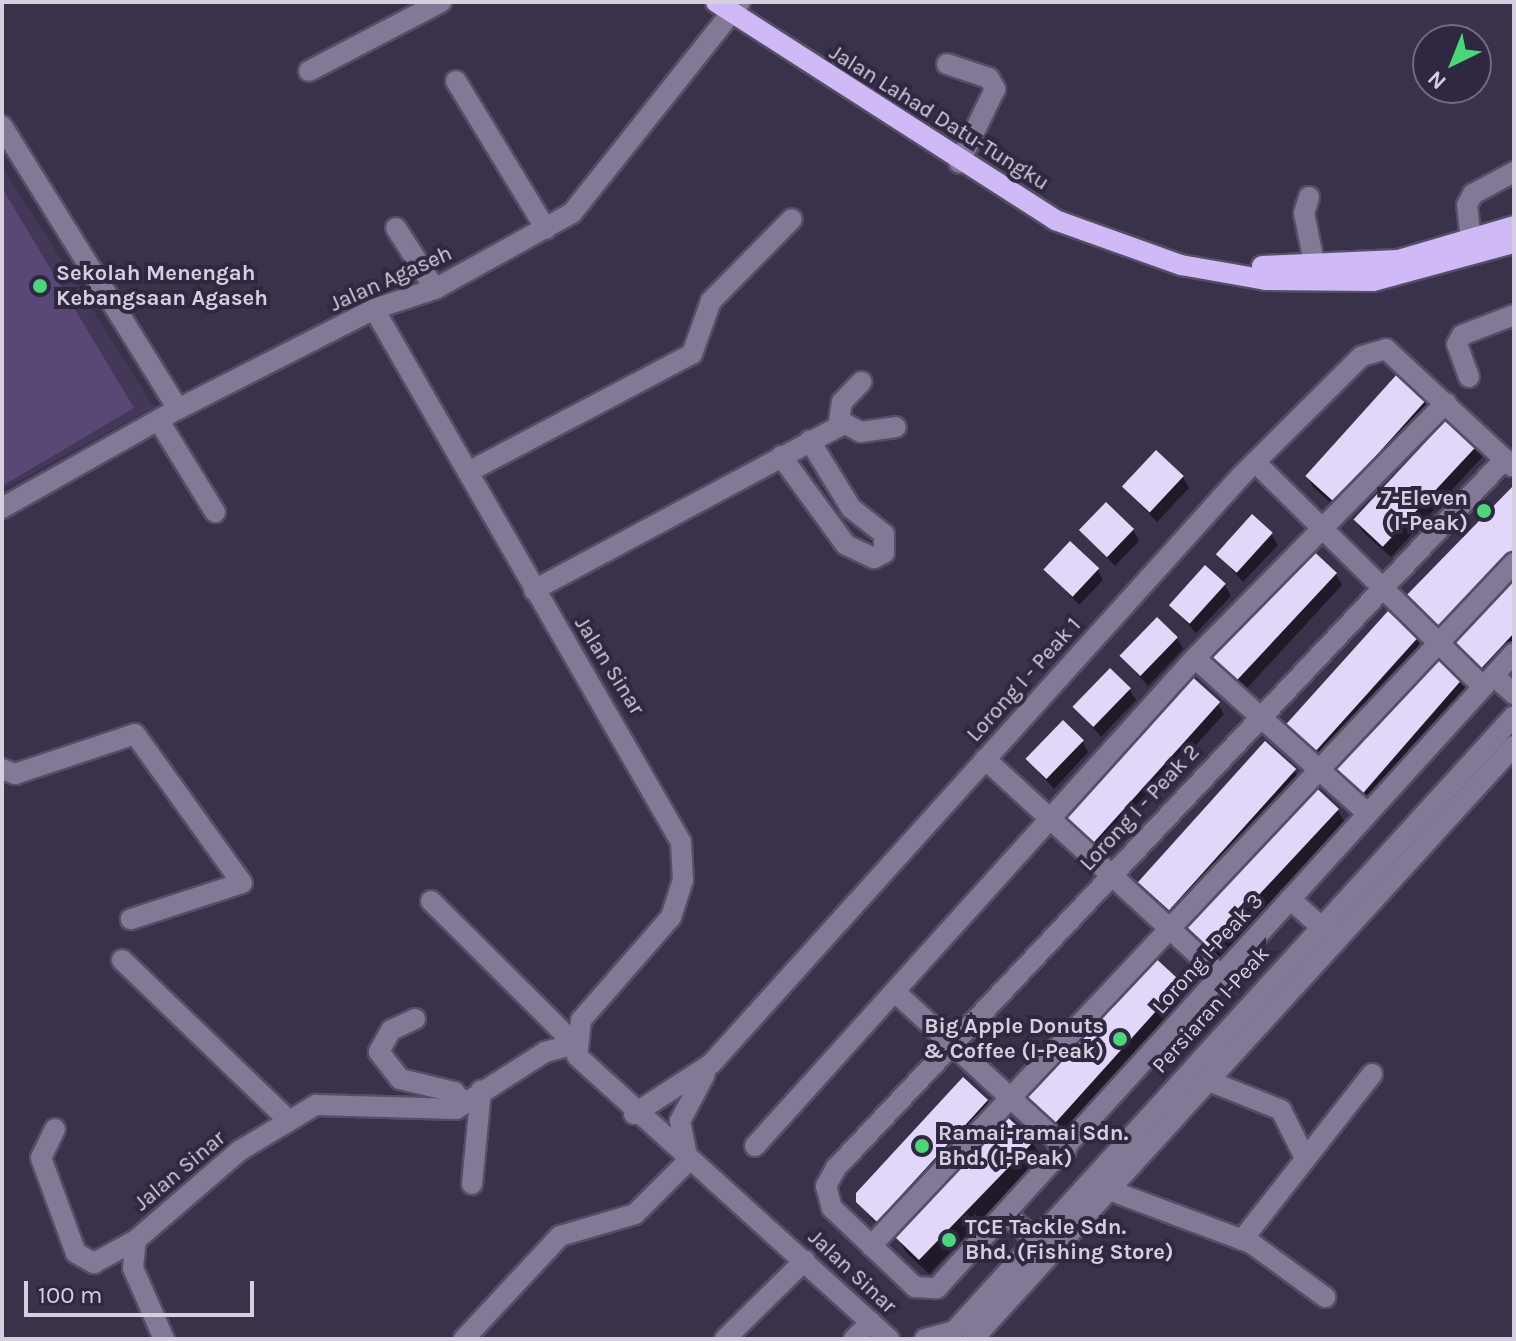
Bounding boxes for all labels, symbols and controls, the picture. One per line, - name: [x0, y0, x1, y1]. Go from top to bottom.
- north arrow: [1412, 24, 1492, 104]
- street label: Jalan Lahad Datu-Tungku: [824, 40, 1054, 196]
- text: N: [1422, 65, 1452, 95]
- street label: Jalan Agaseh: [326, 240, 456, 318]
- place label: Sekolah Menengah Kebangsaan Agaseh: [56, 260, 268, 312]
- marker: Sekolah Menengah Kebangsaan Agaseh: [31, 277, 49, 295]
- place label: 7-Eleven (I-Peak): [1381, 485, 1468, 536]
- marker: 7-Eleven (I-Peak): [1475, 502, 1493, 520]
- street label: Jalan Sinar: [568, 612, 650, 720]
- street label: Lorong I - Peak 1: [961, 612, 1087, 748]
- street label: Lorong I - Peak 2: [1075, 739, 1205, 877]
- street label: Lorong I-Peak 3: [1147, 888, 1269, 1020]
- street label: Persiaran I-Peak: [1147, 941, 1275, 1079]
- place label: Big Apple Donuts & Coffee (I-Peak): [923, 1013, 1104, 1064]
- marker: Big Apple Donuts & Coffee (I-Peak): [1111, 1030, 1129, 1048]
- place label: Ramai-ramai Sdn. Bhd. (I-Peak): [938, 1120, 1128, 1172]
- street label: Jalan Sinar: [129, 1125, 231, 1217]
- marker: Ramai-ramai Sdn. Bhd. (I-Peak): [913, 1137, 931, 1155]
- place label: TCE Tackle Sdn. Bhd. (Fishing Store): [965, 1214, 1174, 1266]
- street label: Jalan Sinar: [802, 1225, 902, 1319]
- marker: TCE Tackle Sdn. Bhd. (Fishing Store): [940, 1231, 958, 1249]
- scale bar: [28, 1265, 258, 1315]
- text: 100 m: [38, 1281, 103, 1309]

